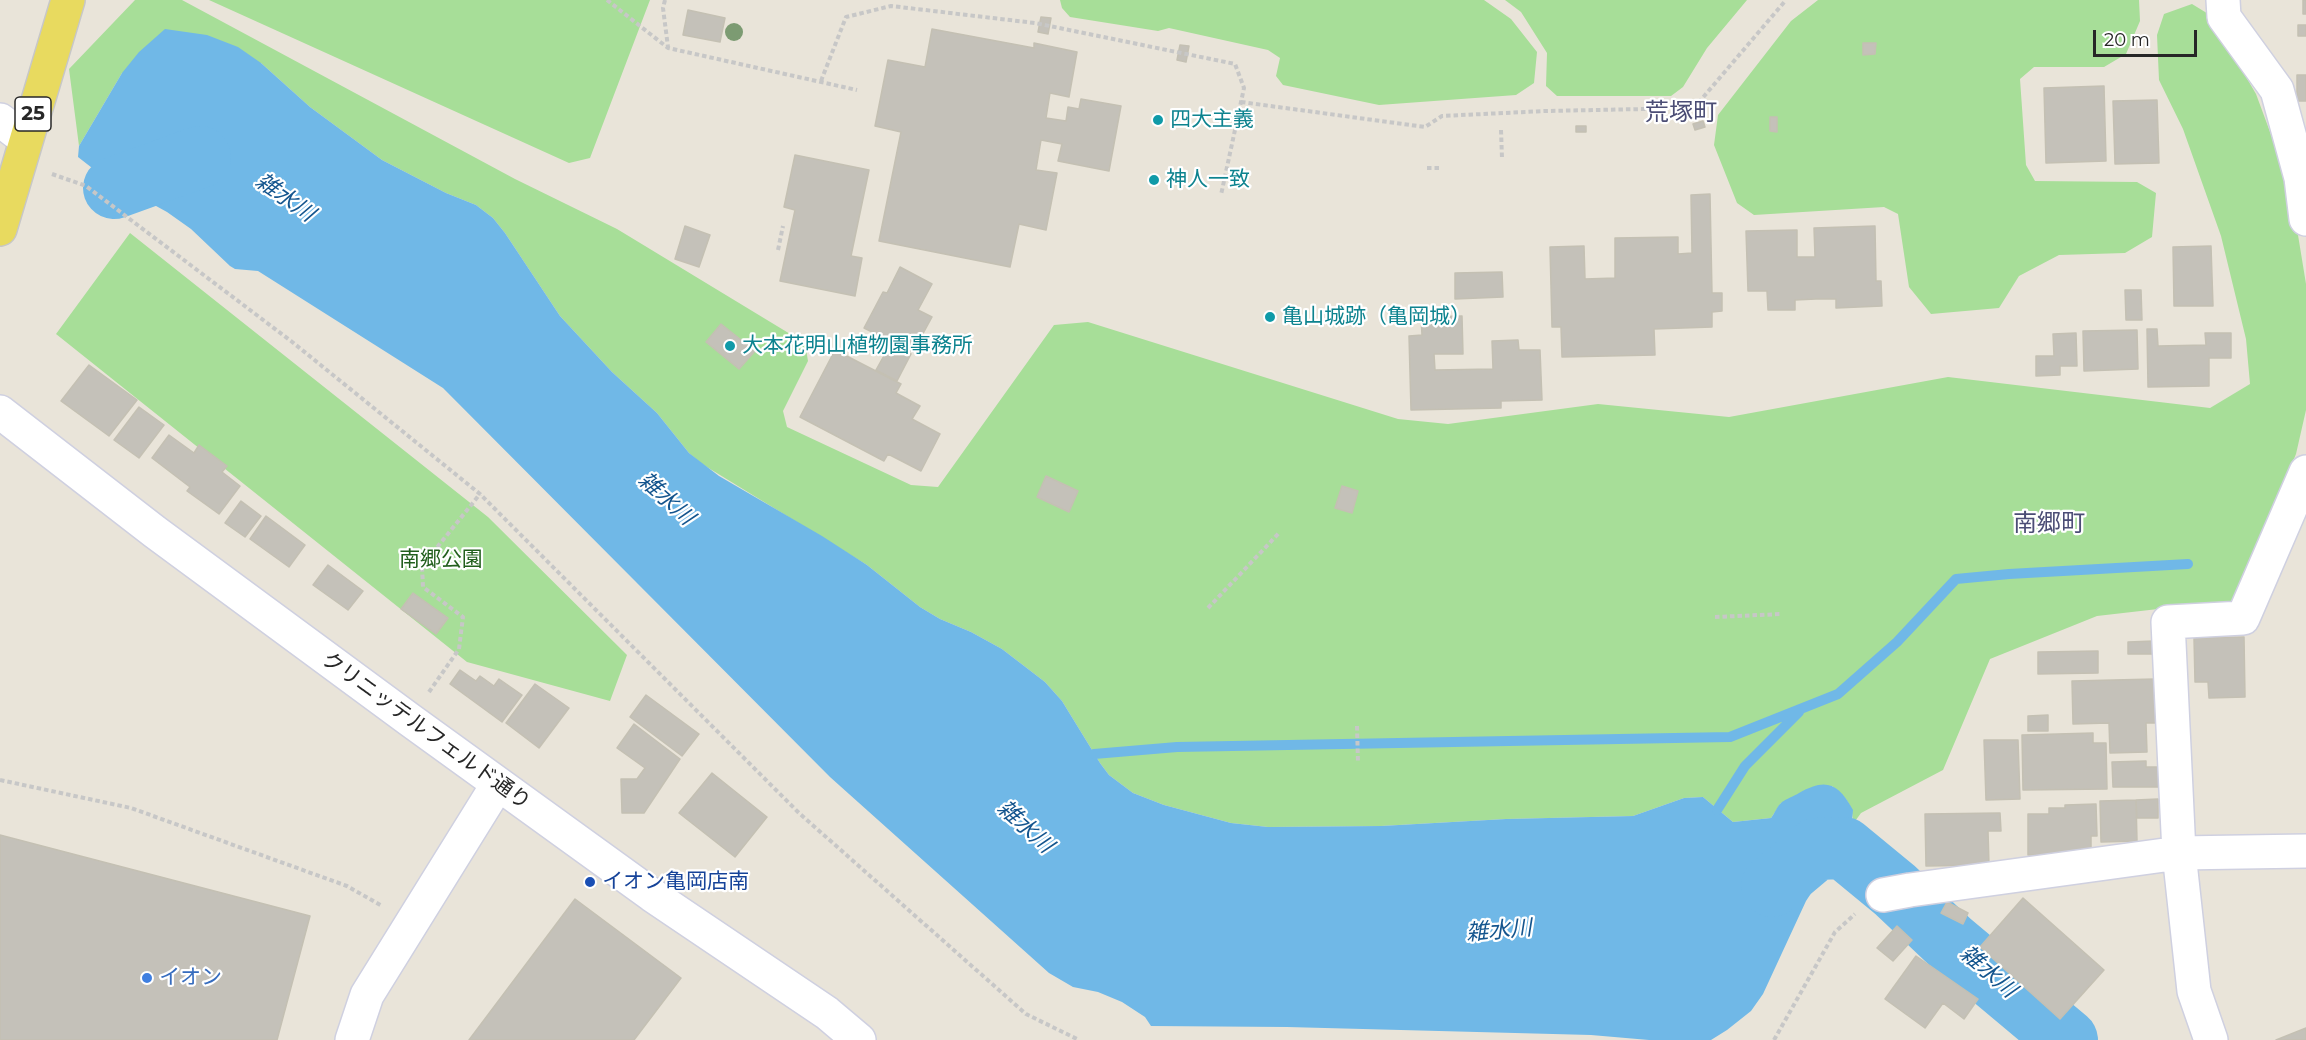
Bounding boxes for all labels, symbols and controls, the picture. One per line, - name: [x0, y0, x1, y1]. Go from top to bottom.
- scale bar: [2096, 18, 2200, 56]
- text: 20 m: [2104, 29, 2150, 51]
- road number: 25: [15, 97, 51, 131]
- district label: 荒塚町: [1645, 99, 1717, 127]
- place label: 四大主義: [1170, 107, 1254, 133]
- marker: 四大主義: [1151, 113, 1165, 127]
- place label: 神人一致: [1166, 167, 1250, 193]
- water label: 雑水川: [250, 168, 320, 228]
- marker: 神人一致: [1147, 173, 1161, 187]
- place label: 亀山城跡（亀岡城）: [1282, 304, 1471, 330]
- marker: 亀山城跡（亀岡城）: [1263, 310, 1277, 324]
- place label: 大本花明山植物園事務所: [742, 333, 973, 359]
- marker: 大本花明山植物園事務所: [723, 339, 737, 353]
- water label: 雑水川: [633, 467, 699, 531]
- district label: 南郷町: [2013, 510, 2085, 538]
- park label: 南郷公園: [399, 547, 483, 573]
- street label: クリニッテルフェルド通り: [317, 647, 535, 815]
- water label: 雑水川: [992, 795, 1058, 859]
- place label: イオン亀岡店南: [602, 869, 749, 895]
- marker: イオン亀岡店南: [583, 875, 597, 889]
- water label: 雑水川: [1465, 915, 1533, 947]
- water label: 雑水川: [1954, 940, 2022, 1004]
- place label: イオン: [159, 965, 222, 991]
- marker: イオン: [140, 971, 154, 985]

